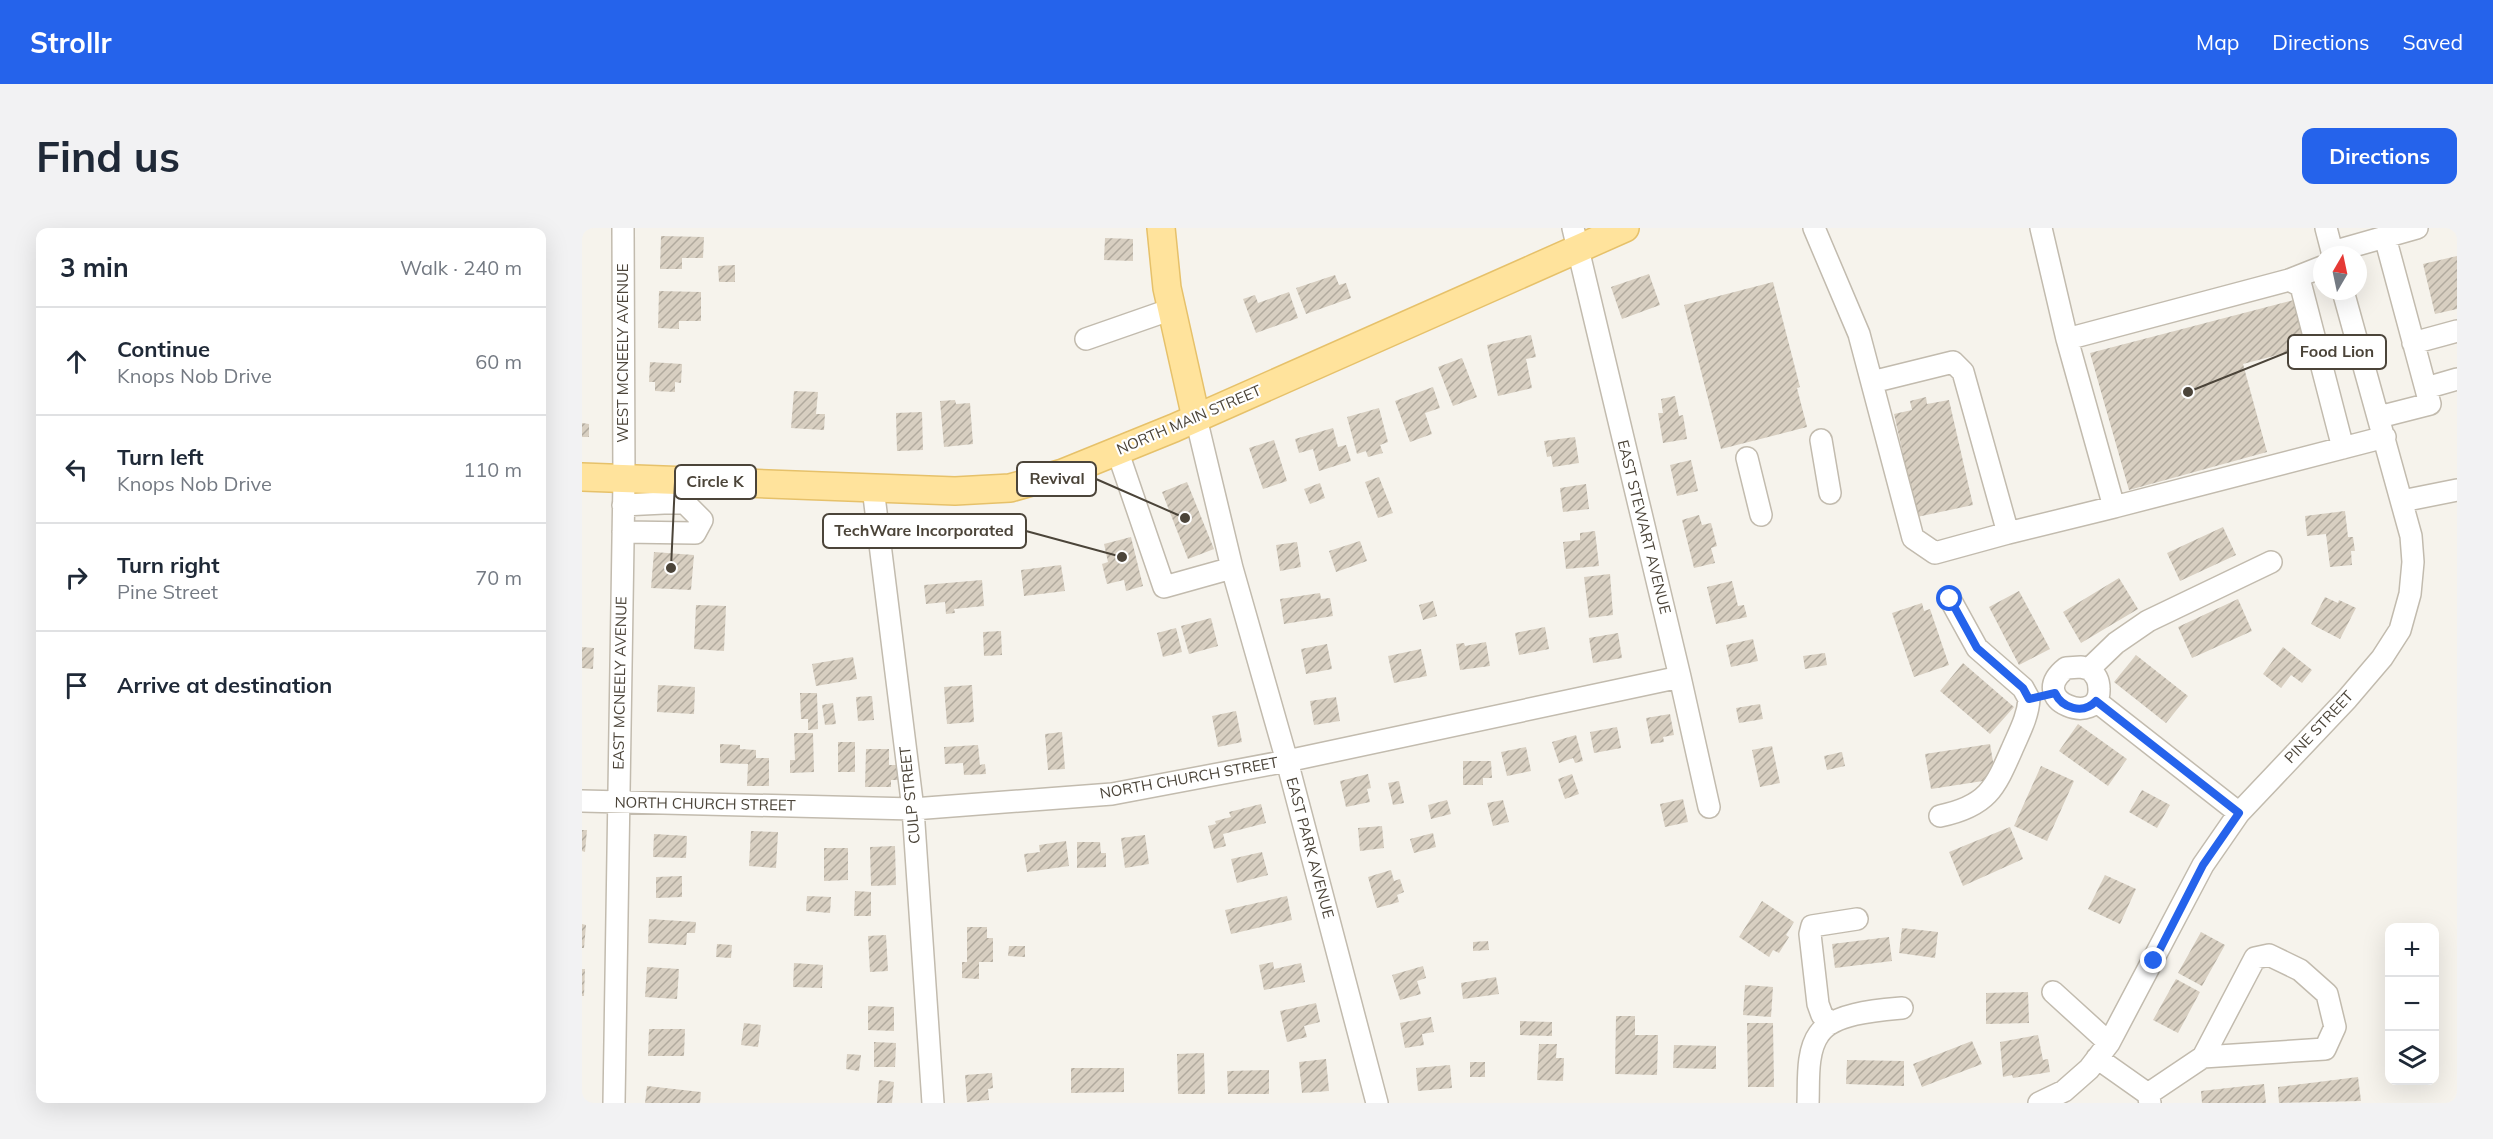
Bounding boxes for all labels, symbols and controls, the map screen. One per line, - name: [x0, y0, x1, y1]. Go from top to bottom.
- text: Strollr: [30, 25, 112, 60]
- text: Map: [2196, 29, 2239, 55]
- text: Directions: [2272, 29, 2369, 55]
- text: Saved: [2402, 29, 2463, 55]
- button: Directions: [2302, 128, 2457, 184]
- text: Find us: [36, 130, 180, 183]
- north arrow: [2313, 246, 2367, 300]
- text: 3 min: [60, 251, 129, 284]
- text: Walk · 240 m: [400, 255, 522, 280]
- street label: WEST MCNEELY AVENUE: [613, 263, 632, 443]
- text: Continue: [117, 335, 210, 363]
- callout: Food Lion: [2288, 335, 2386, 369]
- text: Food Lion: [2300, 341, 2374, 361]
- icon: ahead: [60, 345, 93, 378]
- text: 60 m: [475, 349, 522, 374]
- text: Knops Nob Drive: [117, 363, 272, 388]
- street label: NORTH MAIN STREET: [1114, 380, 1264, 459]
- street label: EAST STEWART AVENUE: [1614, 438, 1675, 616]
- text: Turn left: [117, 443, 204, 471]
- icon: left: [60, 453, 93, 486]
- text: 110 m: [463, 457, 522, 482]
- callout: Revival: [1017, 462, 1096, 496]
- callout: Circle K: [675, 465, 756, 499]
- text: Revival: [1029, 468, 1085, 488]
- text: Knops Nob Drive: [117, 471, 272, 496]
- text: Circle K: [686, 471, 745, 491]
- callout: TechWare Incorporated: [823, 514, 1026, 548]
- text: TechWare Incorporated: [834, 520, 1014, 540]
- text: Turn right: [117, 551, 220, 579]
- icon: right: [60, 561, 93, 594]
- text: 70 m: [475, 565, 522, 590]
- text: Pine Street: [117, 579, 218, 604]
- route start: [1936, 585, 1962, 611]
- street label: EAST MCNEELY AVENUE: [608, 596, 631, 770]
- icon: arrive: [60, 669, 93, 702]
- text: Arrive at destination: [117, 671, 332, 699]
- street label: PINE STREET: [2280, 686, 2357, 767]
- street label: CULP STREET: [895, 745, 924, 845]
- street label: NORTH CHURCH STREET: [1098, 752, 1280, 803]
- street label: EAST PARK AVENUE: [1282, 775, 1339, 921]
- street label: NORTH CHURCH STREET: [614, 792, 796, 815]
- map controls: [2385, 923, 2439, 1085]
- button: +: [2385, 923, 2439, 977]
- route end: [2140, 947, 2166, 973]
- button: −: [2385, 977, 2439, 1031]
- button: layers: [2385, 1031, 2439, 1085]

